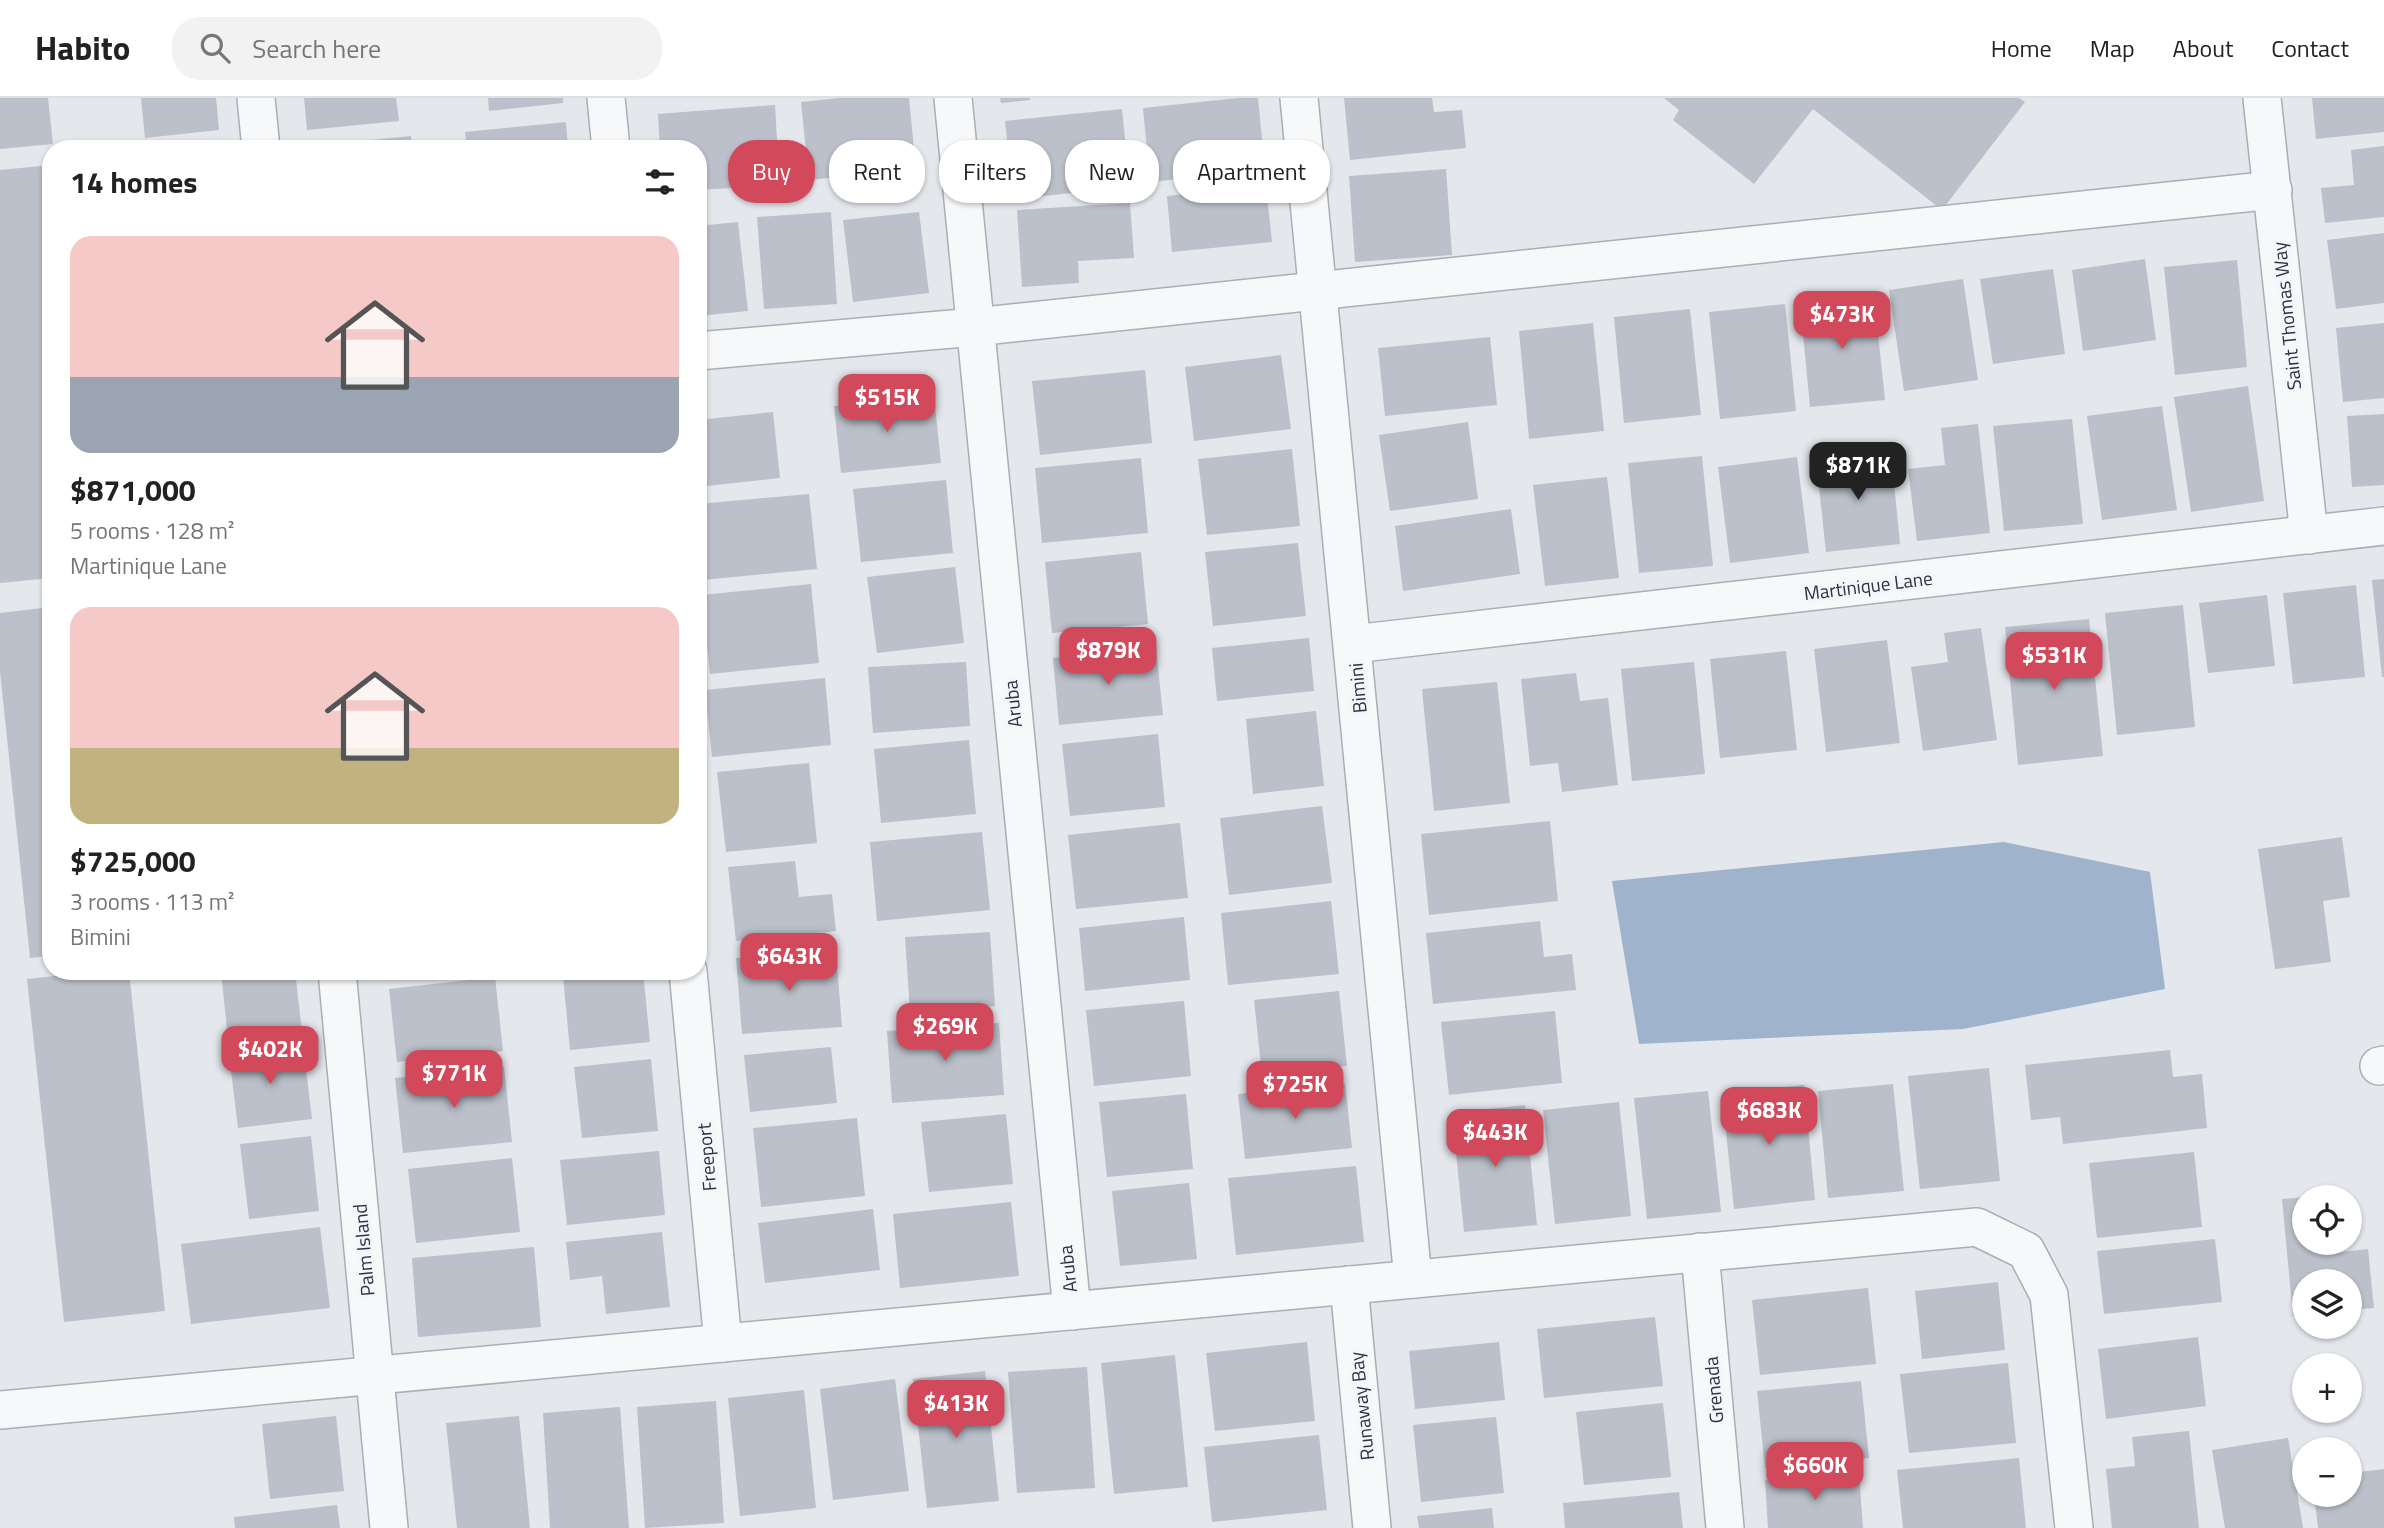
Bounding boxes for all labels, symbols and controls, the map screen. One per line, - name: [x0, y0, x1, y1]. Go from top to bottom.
- search box: [172, 17, 662, 80]
- text: Habito: [35, 23, 130, 73]
- icon: search: [196, 29, 234, 67]
- text: Search here: [252, 29, 381, 68]
- text: Home: [1991, 30, 2052, 66]
- text: Map: [2090, 30, 2135, 66]
- text: About: [2173, 30, 2233, 66]
- text: Contact: [2271, 30, 2349, 66]
- chip: Buy: [728, 140, 815, 203]
- chip: Rent: [829, 140, 925, 203]
- chip: Filters: [939, 140, 1051, 203]
- chip: New: [1065, 140, 1159, 203]
- chip: Apartment: [1173, 140, 1330, 203]
- text: 14 homes: [70, 159, 197, 205]
- icon: filters: [641, 163, 679, 201]
- street label: Saint Thomas Way: [2264, 241, 2308, 391]
- icon: home: [312, 282, 438, 408]
- pin: $473K: [1793, 292, 1891, 351]
- text: $473K: [1809, 296, 1875, 331]
- pin: $515K: [838, 374, 936, 434]
- text: $515K: [854, 379, 920, 414]
- pin: $871K: [1809, 442, 1907, 502]
- text: $871K: [1825, 447, 1891, 482]
- text: $871,000: [70, 467, 196, 513]
- text: 5 rooms · 128 m²: [70, 513, 234, 548]
- text: Martinique Lane: [70, 548, 227, 583]
- street label: Martinique Lane: [1802, 563, 1934, 607]
- pin: $879K: [1059, 628, 1157, 687]
- text: $879K: [1075, 632, 1141, 667]
- pin: $531K: [2005, 632, 2103, 692]
- text: $531K: [2021, 637, 2087, 672]
- icon: home: [312, 653, 438, 779]
- street label: Bimini: [1340, 662, 1374, 714]
- street label: Aruba: [995, 678, 1029, 729]
- text: $725,000: [70, 838, 196, 884]
- text: 3 rooms · 113 m²: [70, 884, 234, 919]
- text: Bimini: [70, 919, 131, 954]
- pin: $643K: [740, 934, 838, 993]
- text: $643K: [756, 938, 822, 973]
- pin: $269K: [896, 1004, 994, 1063]
- text: $269K: [912, 1008, 978, 1043]
- pin: $402K: [221, 1026, 319, 1086]
- text: $402K: [237, 1031, 303, 1066]
- pin: $771K: [405, 1051, 503, 1110]
- text: $771K: [421, 1055, 487, 1090]
- pin: $725K: [1246, 1062, 1344, 1121]
- text: $725K: [1262, 1066, 1328, 1101]
- pin: $683K: [1720, 1088, 1818, 1147]
- text: $683K: [1736, 1092, 1802, 1127]
- pin: $443K: [1446, 1110, 1544, 1169]
- text: $443K: [1462, 1114, 1528, 1149]
- street label: Freeport: [689, 1121, 723, 1192]
- map controls: [2292, 1185, 2362, 1507]
- button: locate: [2292, 1185, 2362, 1255]
- street label: Palm Island: [345, 1202, 381, 1298]
- street label: Aruba: [1050, 1243, 1084, 1294]
- button: layers: [2292, 1269, 2362, 1339]
- street label: Runaway Bay: [1341, 1350, 1381, 1462]
- button: +: [2292, 1353, 2362, 1423]
- street label: Grenada: [1696, 1355, 1730, 1425]
- pin: $413K: [907, 1380, 1005, 1440]
- text: $413K: [923, 1385, 989, 1420]
- button: −: [2292, 1437, 2362, 1507]
- pin: $660K: [1766, 1442, 1864, 1502]
- text: $660K: [1782, 1447, 1848, 1482]

